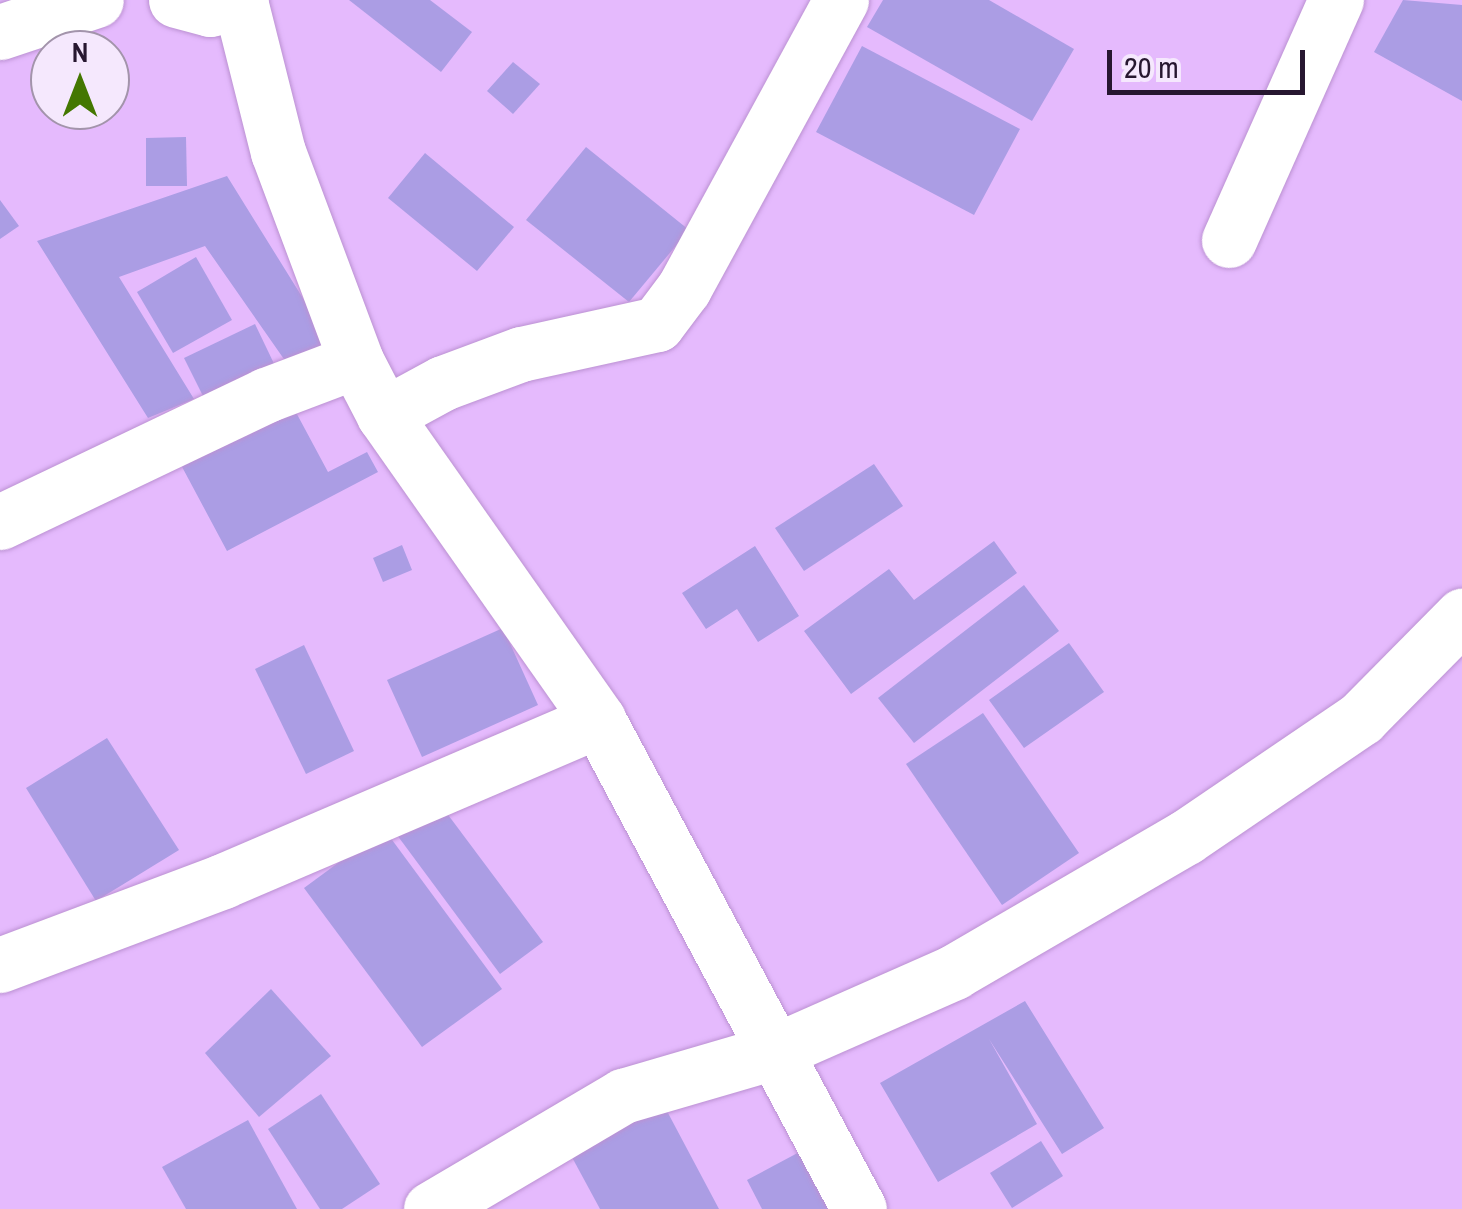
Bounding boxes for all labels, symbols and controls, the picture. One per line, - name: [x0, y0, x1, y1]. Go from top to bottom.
- north arrow: [30, 30, 130, 130]
- scale bar: [1112, 30, 1310, 92]
- text: N: [72, 33, 88, 71]
- text: 20 m: [1124, 47, 1179, 87]

